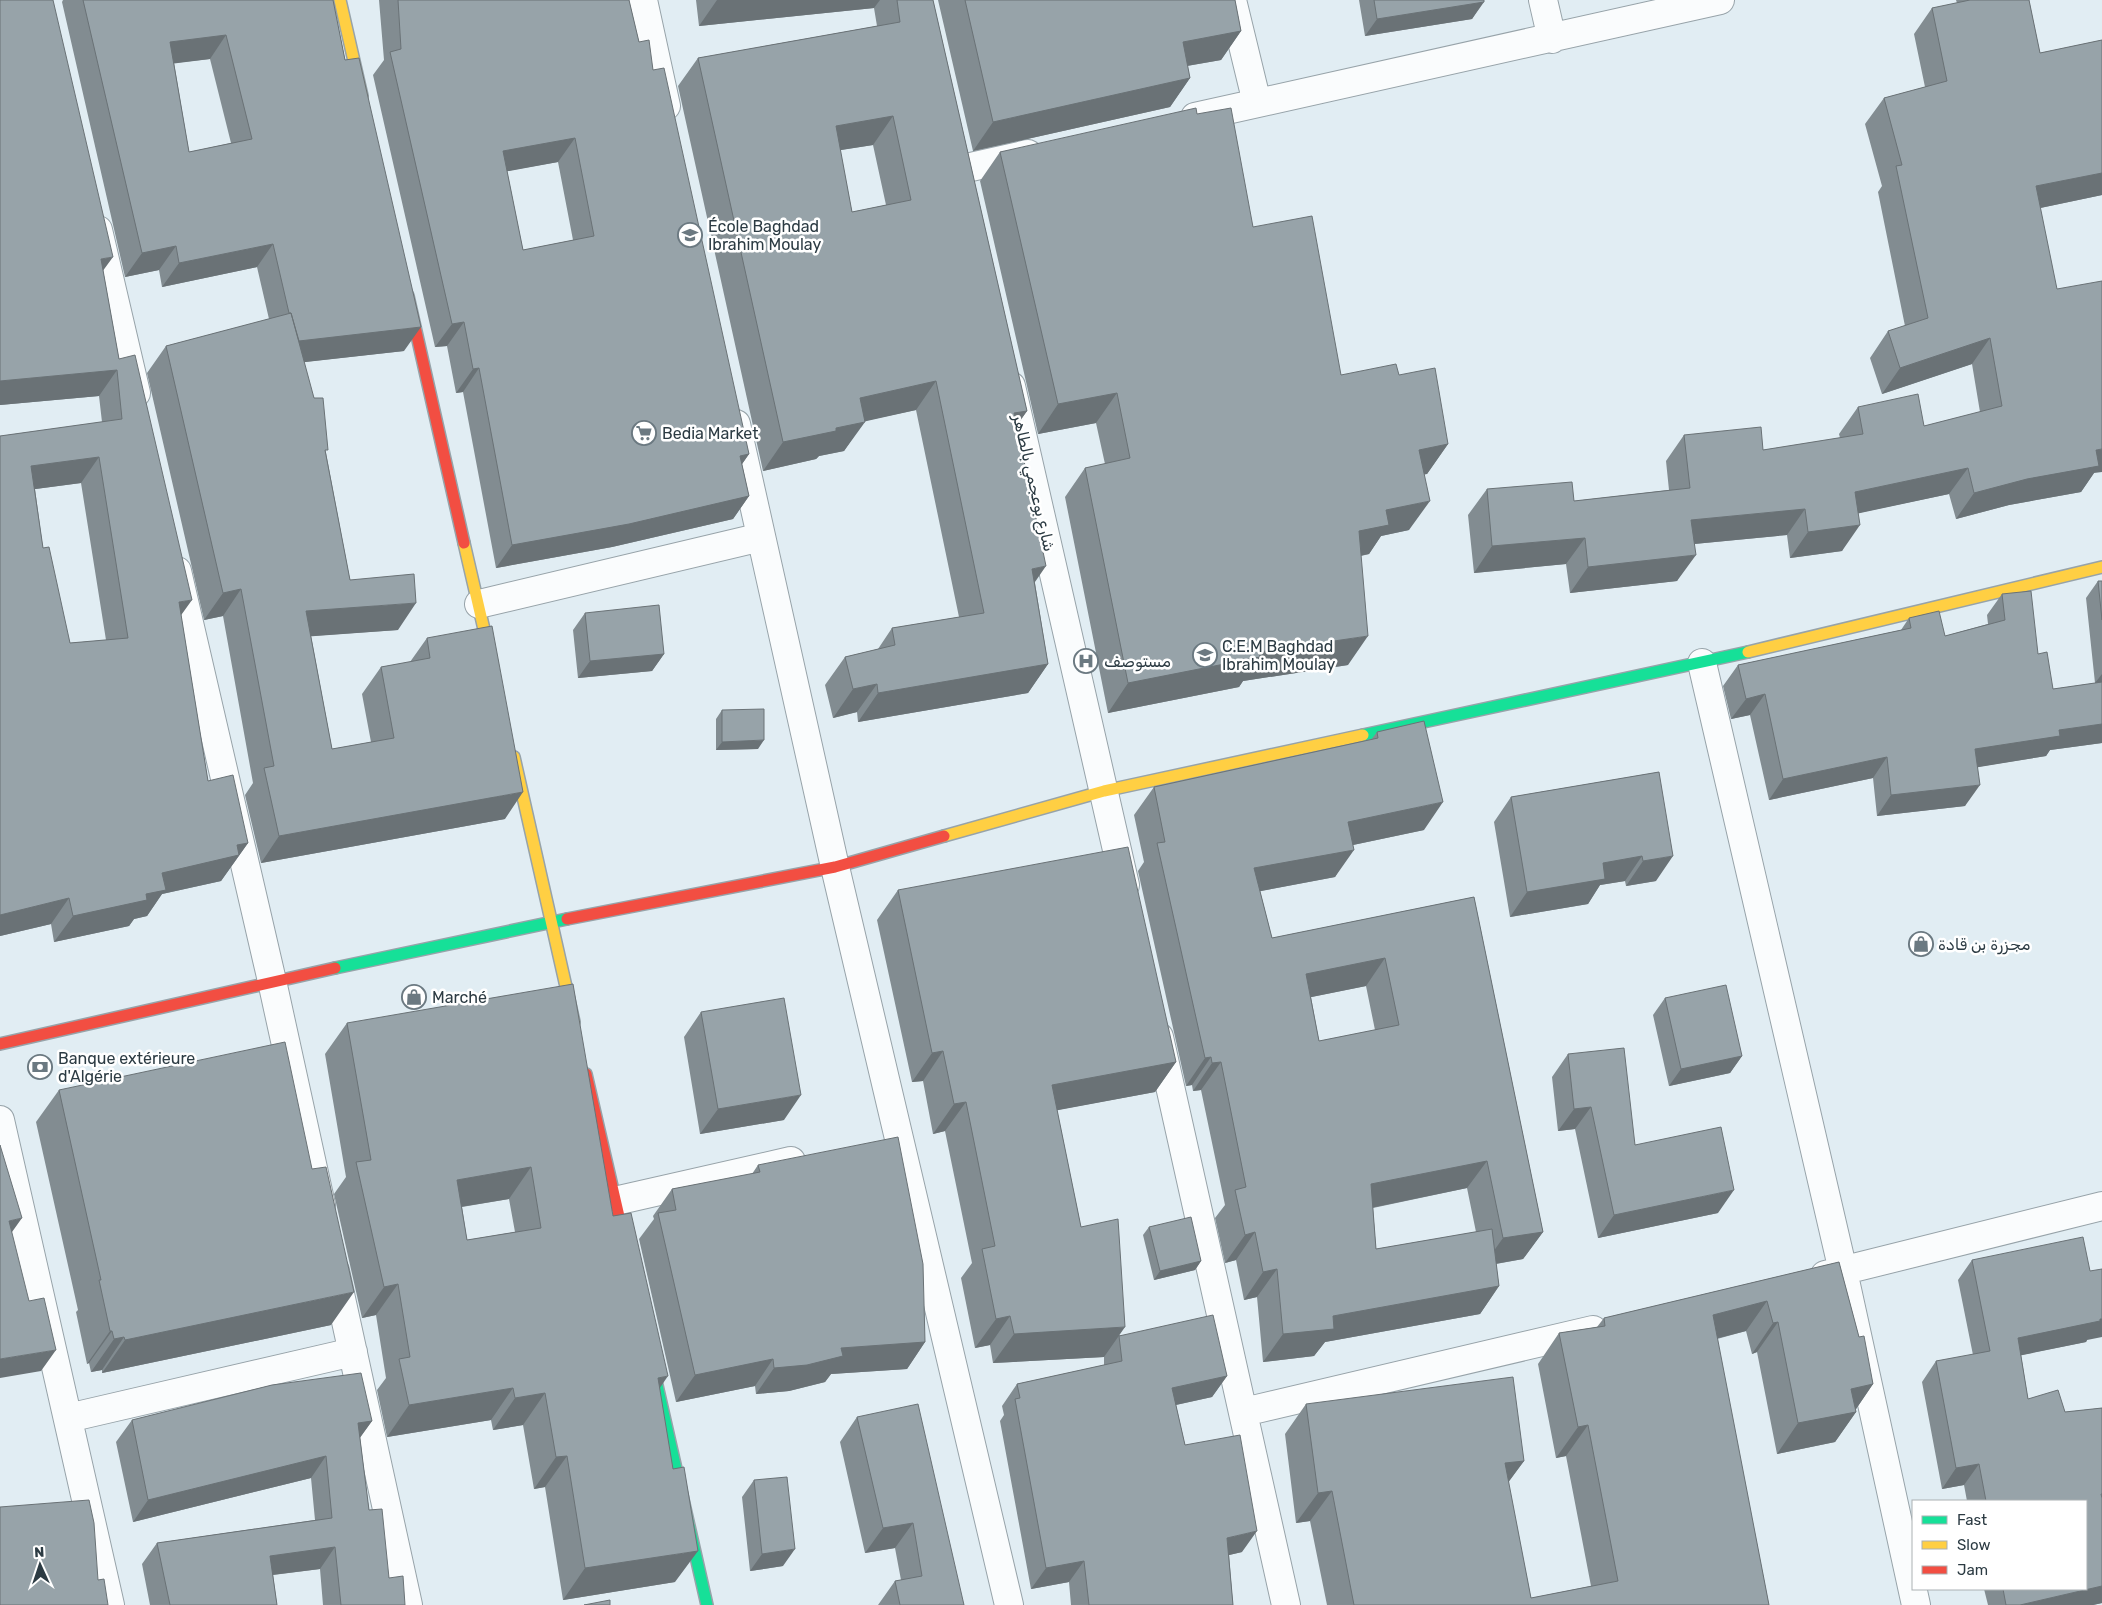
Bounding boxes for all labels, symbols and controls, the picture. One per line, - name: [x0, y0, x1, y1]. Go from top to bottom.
- place label: École Baghdad Ibrahim Moulay: [708, 217, 821, 254]
- school or university icon: École Baghdad Ibrahim Moulay: [677, 222, 703, 248]
- street label: شارع بوعجمي بالطاهر: [1006, 412, 1059, 554]
- supermarket icon: Bedia Market: [631, 420, 657, 446]
- place label: Bedia Market: [662, 424, 758, 443]
- place label: C.E.M Baghdad Ibrahim Moulay: [1222, 637, 1335, 674]
- school or university icon: C.E.M Baghdad Ibrahim Moulay: [1192, 642, 1218, 668]
- hospital icon: مستوصف: [1073, 648, 1099, 674]
- place label: مستوصف: [1104, 652, 1171, 672]
- shop icon: مجزرة بن قادة: [1908, 931, 1934, 957]
- place label: مجزرة بن قادة: [1938, 935, 2031, 955]
- shop icon: Marché: [401, 984, 427, 1010]
- place label: Marché: [432, 988, 487, 1007]
- place label: Banque extérieure d'Algérie: [58, 1049, 195, 1086]
- bank icon: Banque extérieure d'Algérie: [27, 1054, 53, 1080]
- legend: [1912, 1500, 2087, 1590]
- text: Fast: [1957, 1511, 1987, 1529]
- text: Slow: [1957, 1536, 1990, 1554]
- north arrow: [15, 1540, 65, 1590]
- text: N: [34, 1544, 45, 1561]
- text: Jam: [1957, 1561, 1988, 1579]

